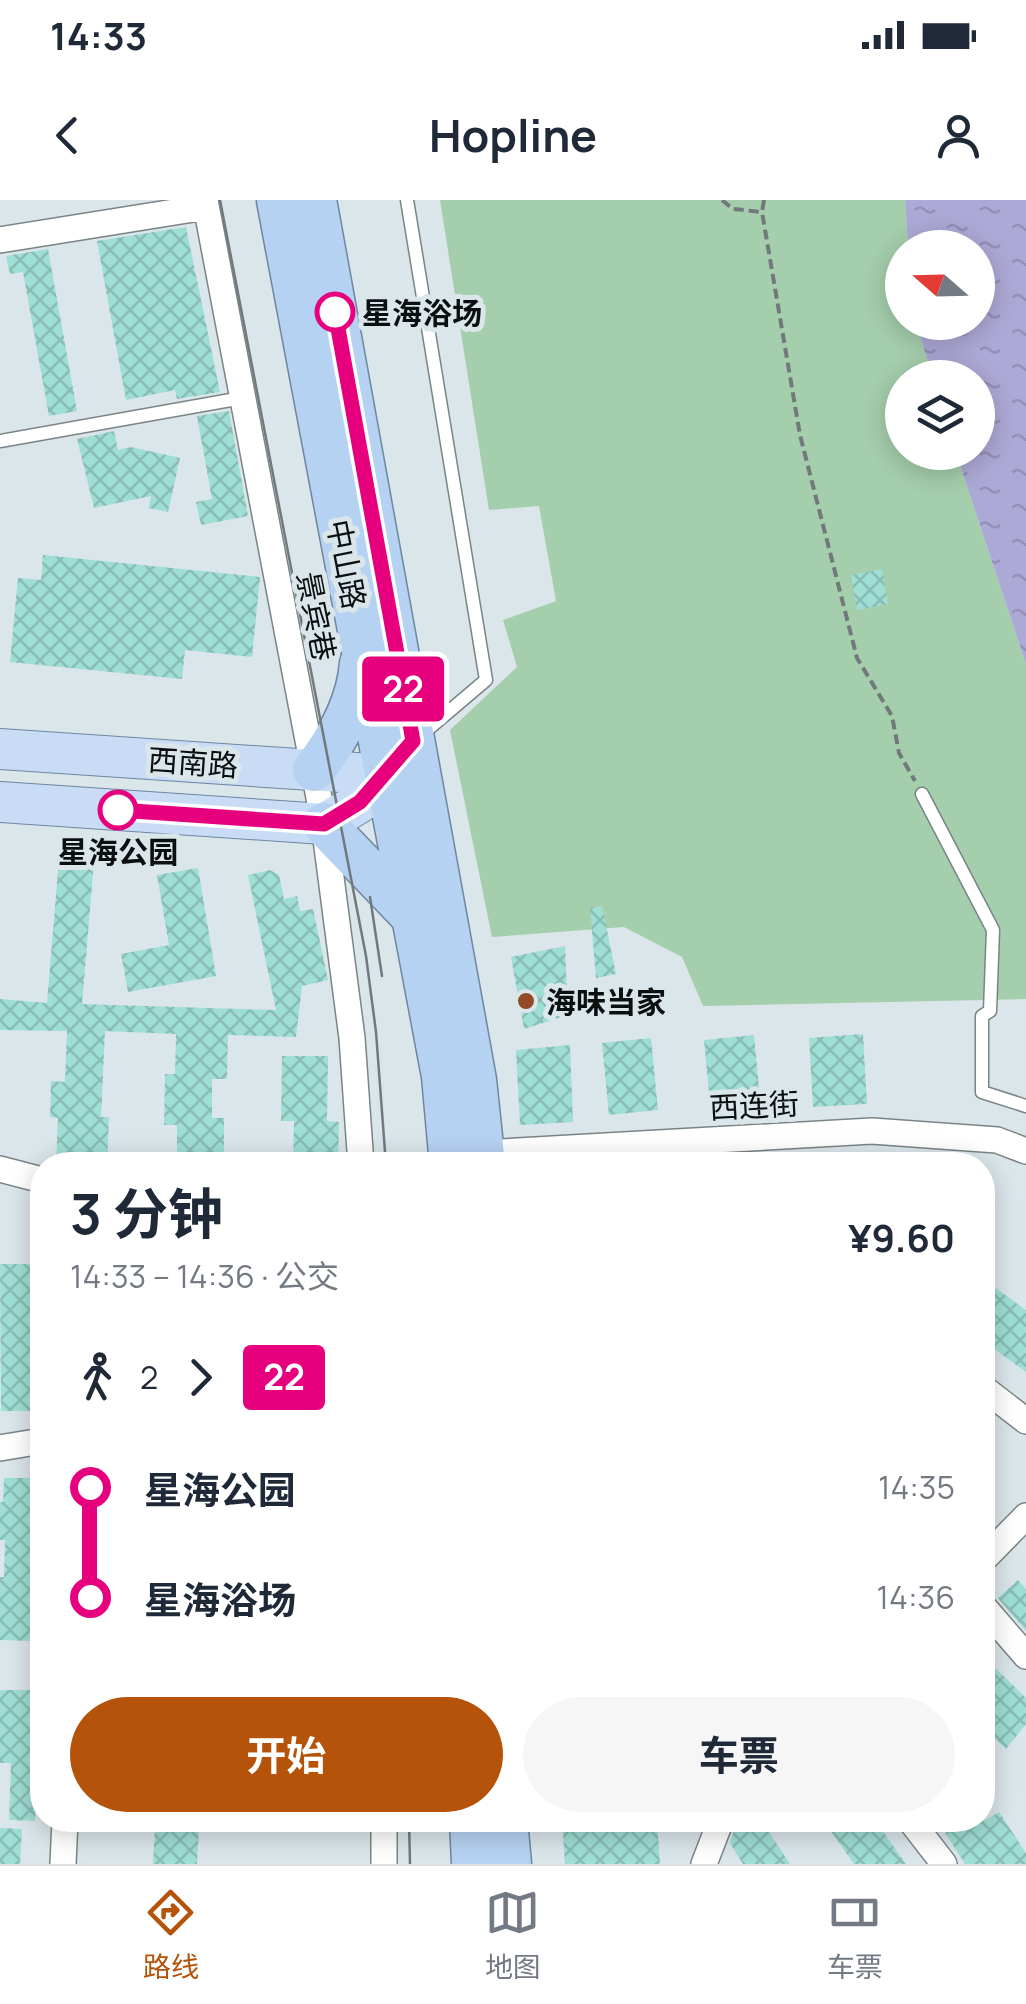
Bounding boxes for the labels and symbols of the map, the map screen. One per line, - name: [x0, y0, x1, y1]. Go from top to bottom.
- north arrow: [885, 230, 995, 340]
- place label: 星海浴场: [362, 292, 482, 333]
- marker: 星海浴场: [316, 293, 354, 331]
- street label: 中山路: [318, 516, 376, 612]
- street label: 景宾巷: [288, 568, 346, 664]
- line badge: 22: [358, 656, 448, 722]
- street label: 西南路: [147, 738, 239, 786]
- marker: 星海公园: [99, 791, 137, 829]
- place label: 星海公园: [58, 831, 178, 872]
- place label: 海味当家: [546, 981, 666, 1022]
- marker: 海味当家: [515, 990, 537, 1012]
- street label: 西连街: [708, 1082, 800, 1128]

